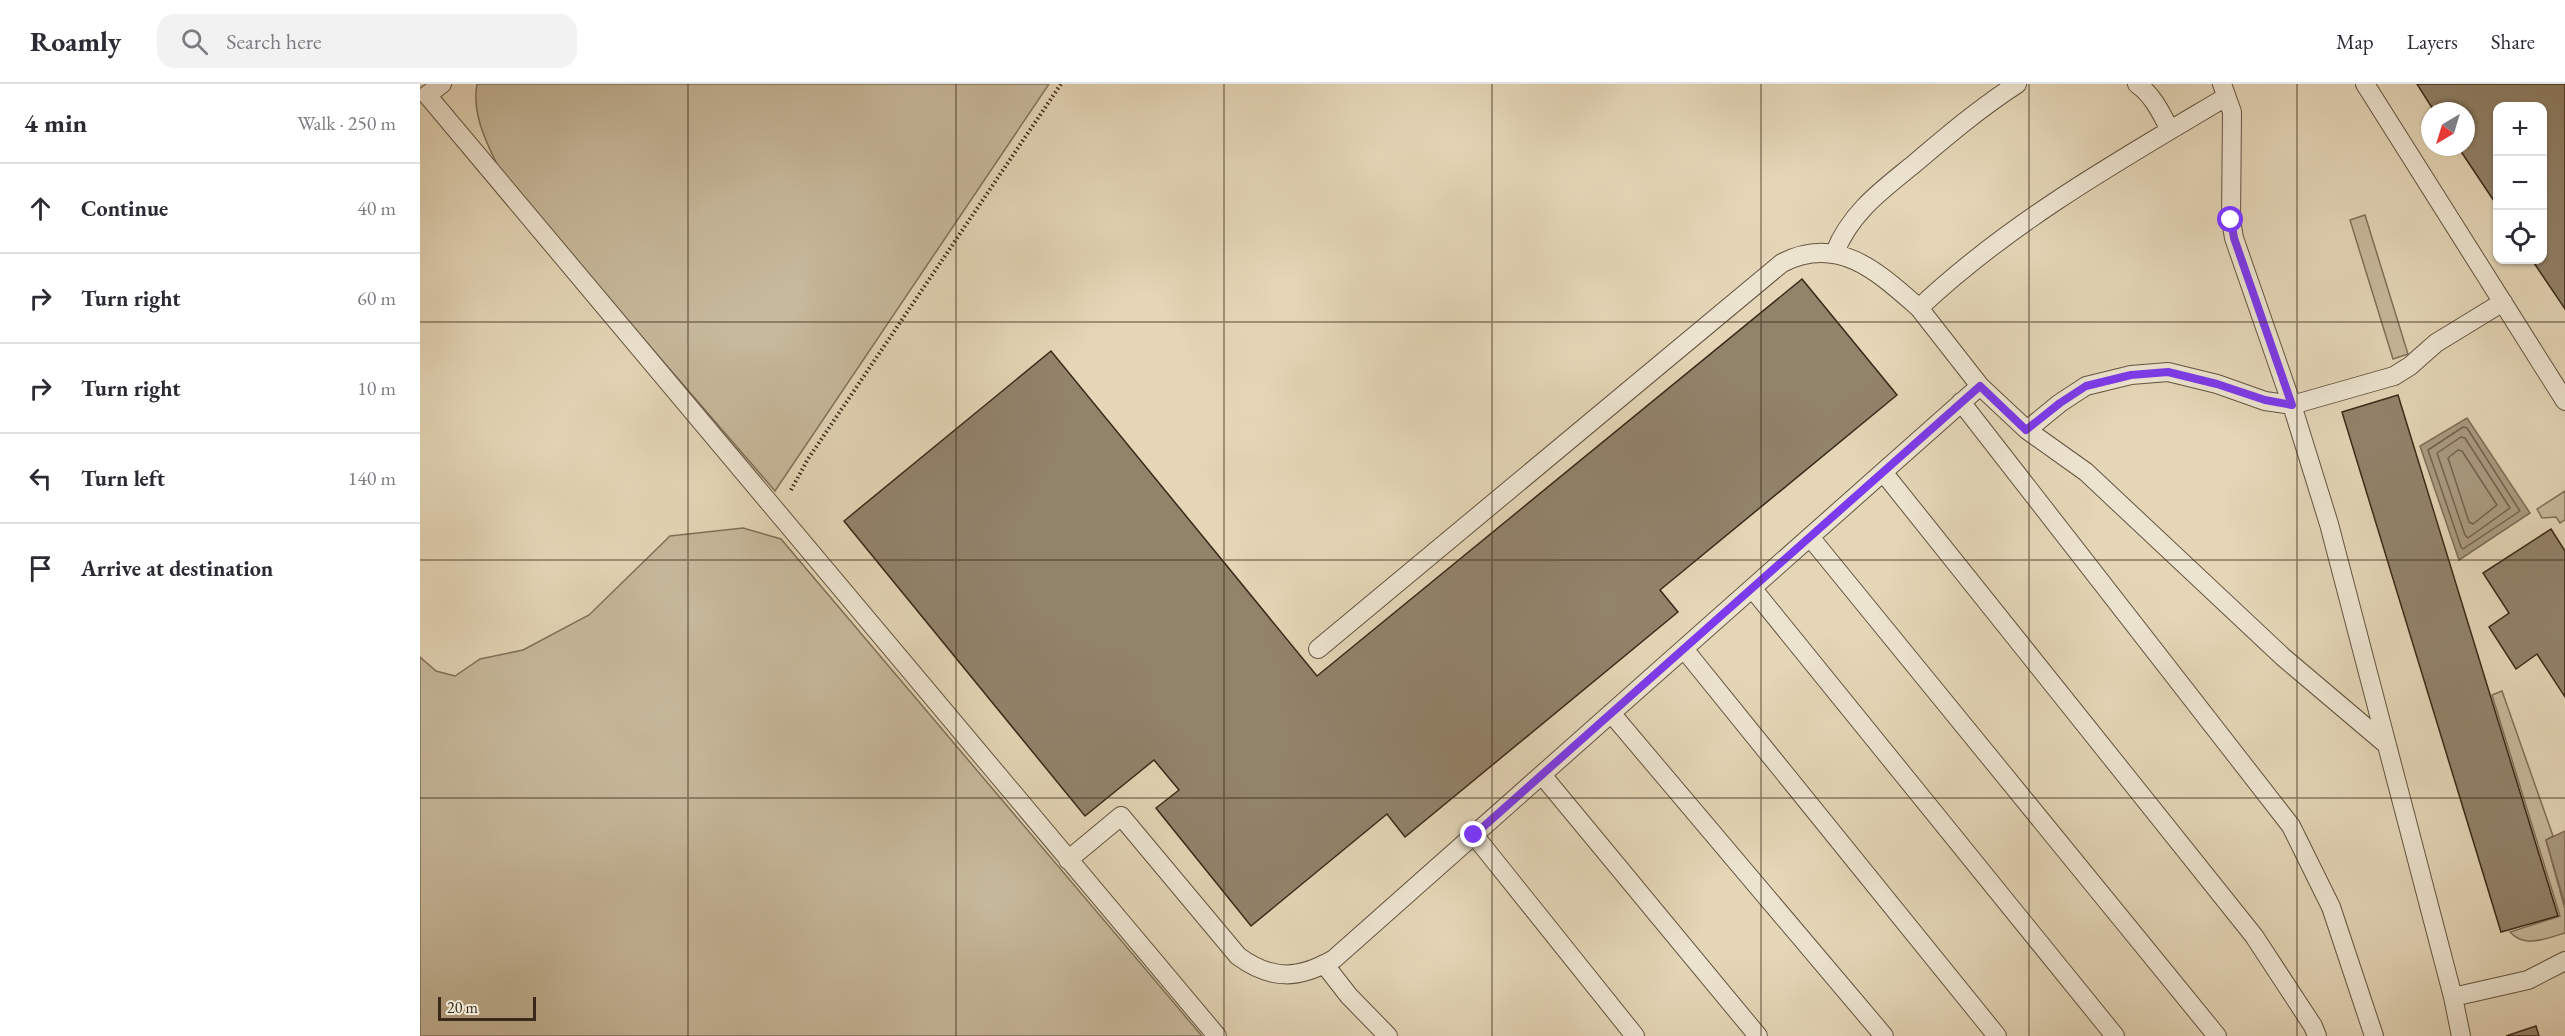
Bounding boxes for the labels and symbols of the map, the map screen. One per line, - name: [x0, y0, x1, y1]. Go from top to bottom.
- north arrow: [2421, 102, 2475, 156]
- route start: [2217, 206, 2243, 232]
- route end: [1460, 821, 1486, 847]
- scale bar: [438, 994, 536, 1022]

